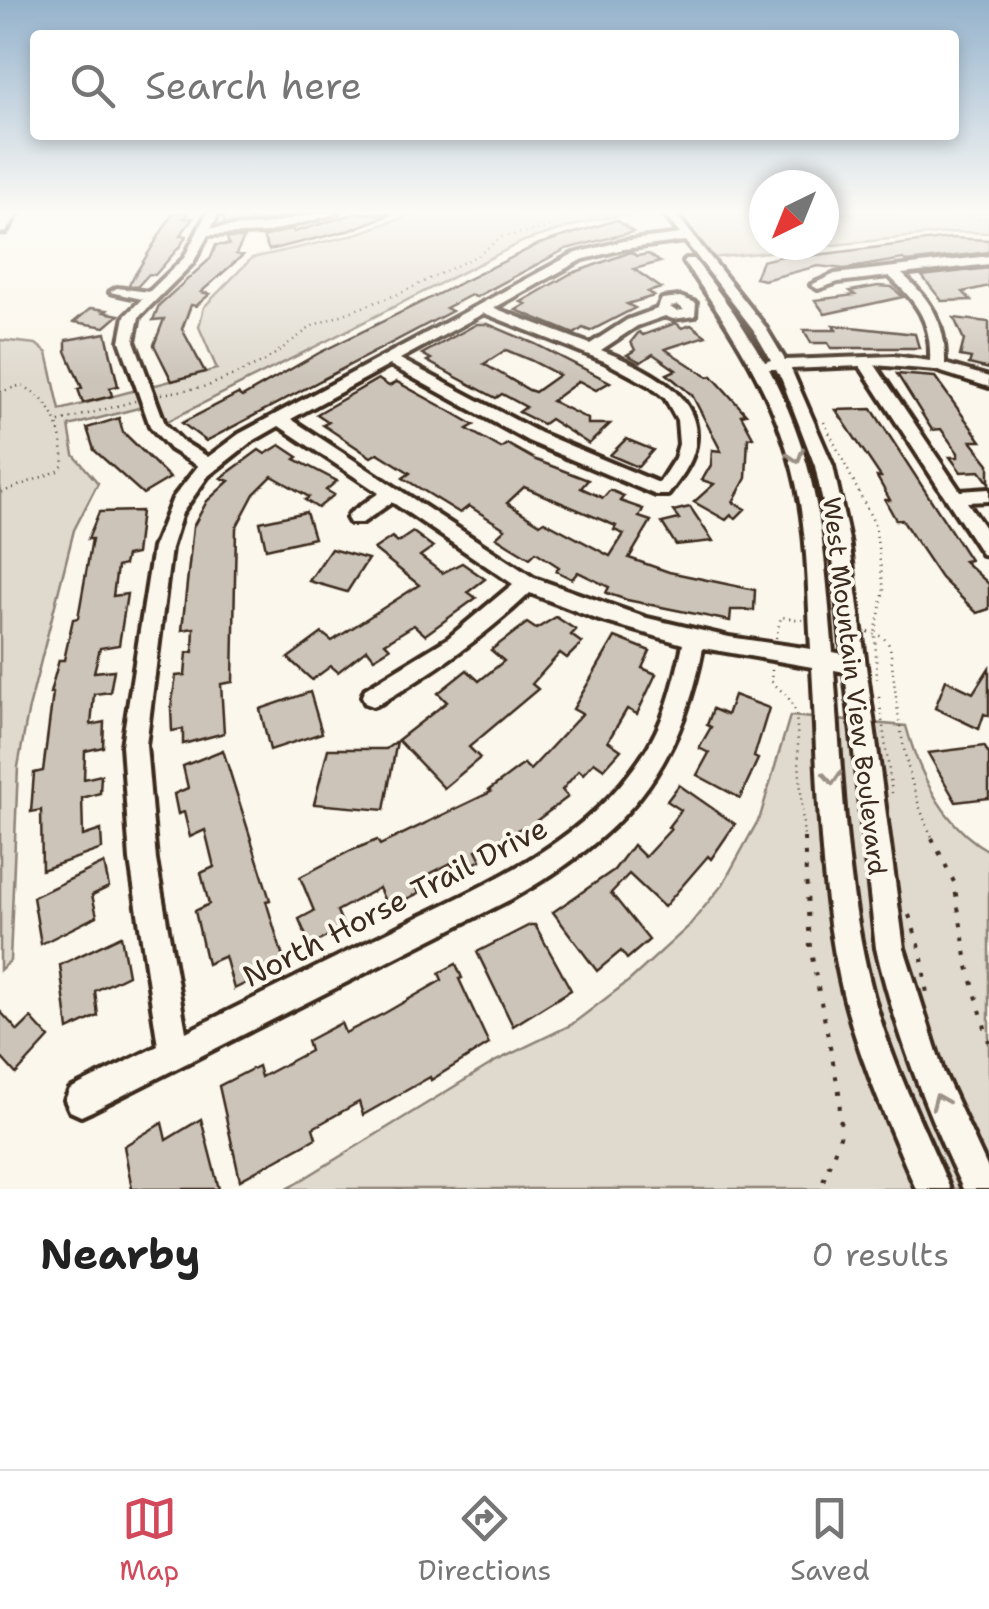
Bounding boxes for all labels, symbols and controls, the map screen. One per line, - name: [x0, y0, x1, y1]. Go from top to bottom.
- search box: [30, 30, 959, 140]
- icon: search: [65, 58, 120, 113]
- text: Search here: [145, 60, 362, 111]
- north arrow: [749, 170, 839, 260]
- one-way arrow: [785, 447, 805, 464]
- street label: West Mountain View Boulevard: [815, 495, 895, 877]
- one-way arrow: [821, 771, 843, 787]
- street label: North Horse Trail Drive: [236, 807, 554, 997]
- one-way arrow: [931, 1093, 951, 1111]
- text: Nearby: [40, 1226, 200, 1282]
- text: 0 results: [812, 1233, 949, 1276]
- tab: Map: [119, 1491, 179, 1589]
- tab: Directions: [418, 1491, 551, 1589]
- tab: Saved: [790, 1491, 870, 1589]

